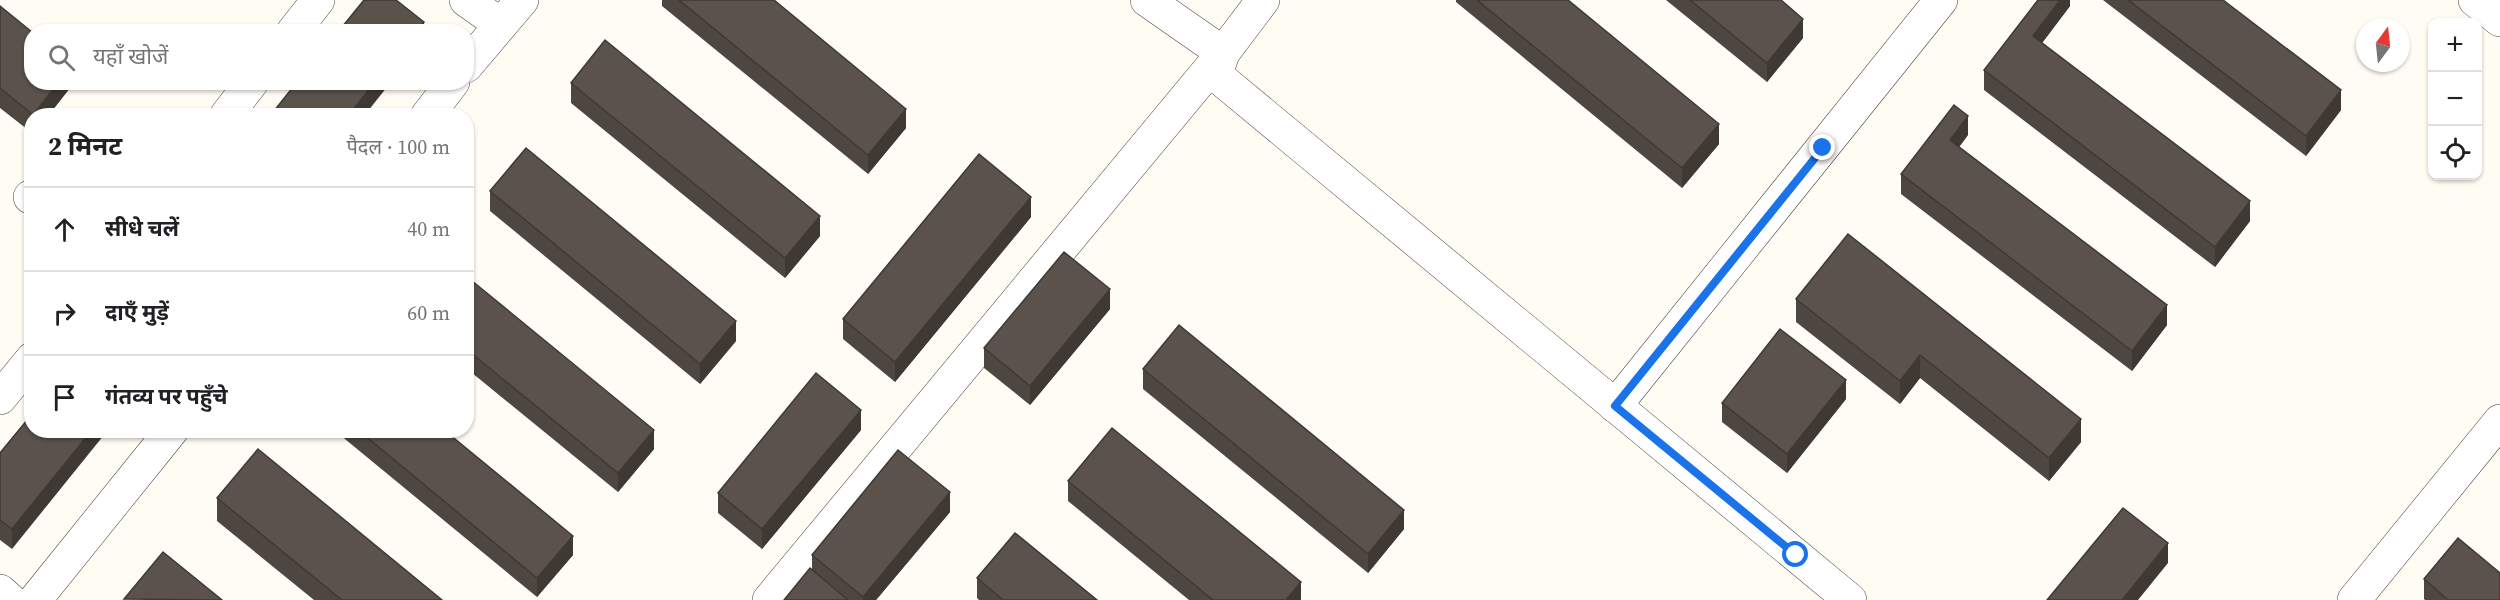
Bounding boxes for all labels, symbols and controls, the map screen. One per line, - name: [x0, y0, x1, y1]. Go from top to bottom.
- north arrow: [2356, 18, 2410, 72]
- map controls: [2428, 18, 2482, 180]
- button: +: [2428, 18, 2482, 72]
- search box: [24, 24, 474, 90]
- icon: search: [45, 41, 78, 74]
- text: यहाँ खोजें: [93, 41, 168, 71]
- button: −: [2428, 72, 2482, 126]
- button: locate: [2428, 126, 2482, 180]
- text: 2 मिनट: [48, 128, 122, 164]
- text: पैदल · 100 m: [346, 133, 450, 161]
- route end: [1809, 134, 1835, 160]
- icon: ahead: [48, 213, 81, 246]
- text: सीधे चलें: [105, 213, 179, 243]
- text: 40 m: [407, 215, 450, 243]
- icon: right: [48, 297, 81, 330]
- text: दाएँ मुड़ें: [105, 297, 169, 327]
- text: 60 m: [407, 299, 450, 327]
- icon: arrive: [48, 381, 81, 414]
- text: गंतव्य पर पहुँचे: [105, 381, 228, 411]
- route start: [1782, 541, 1808, 567]

